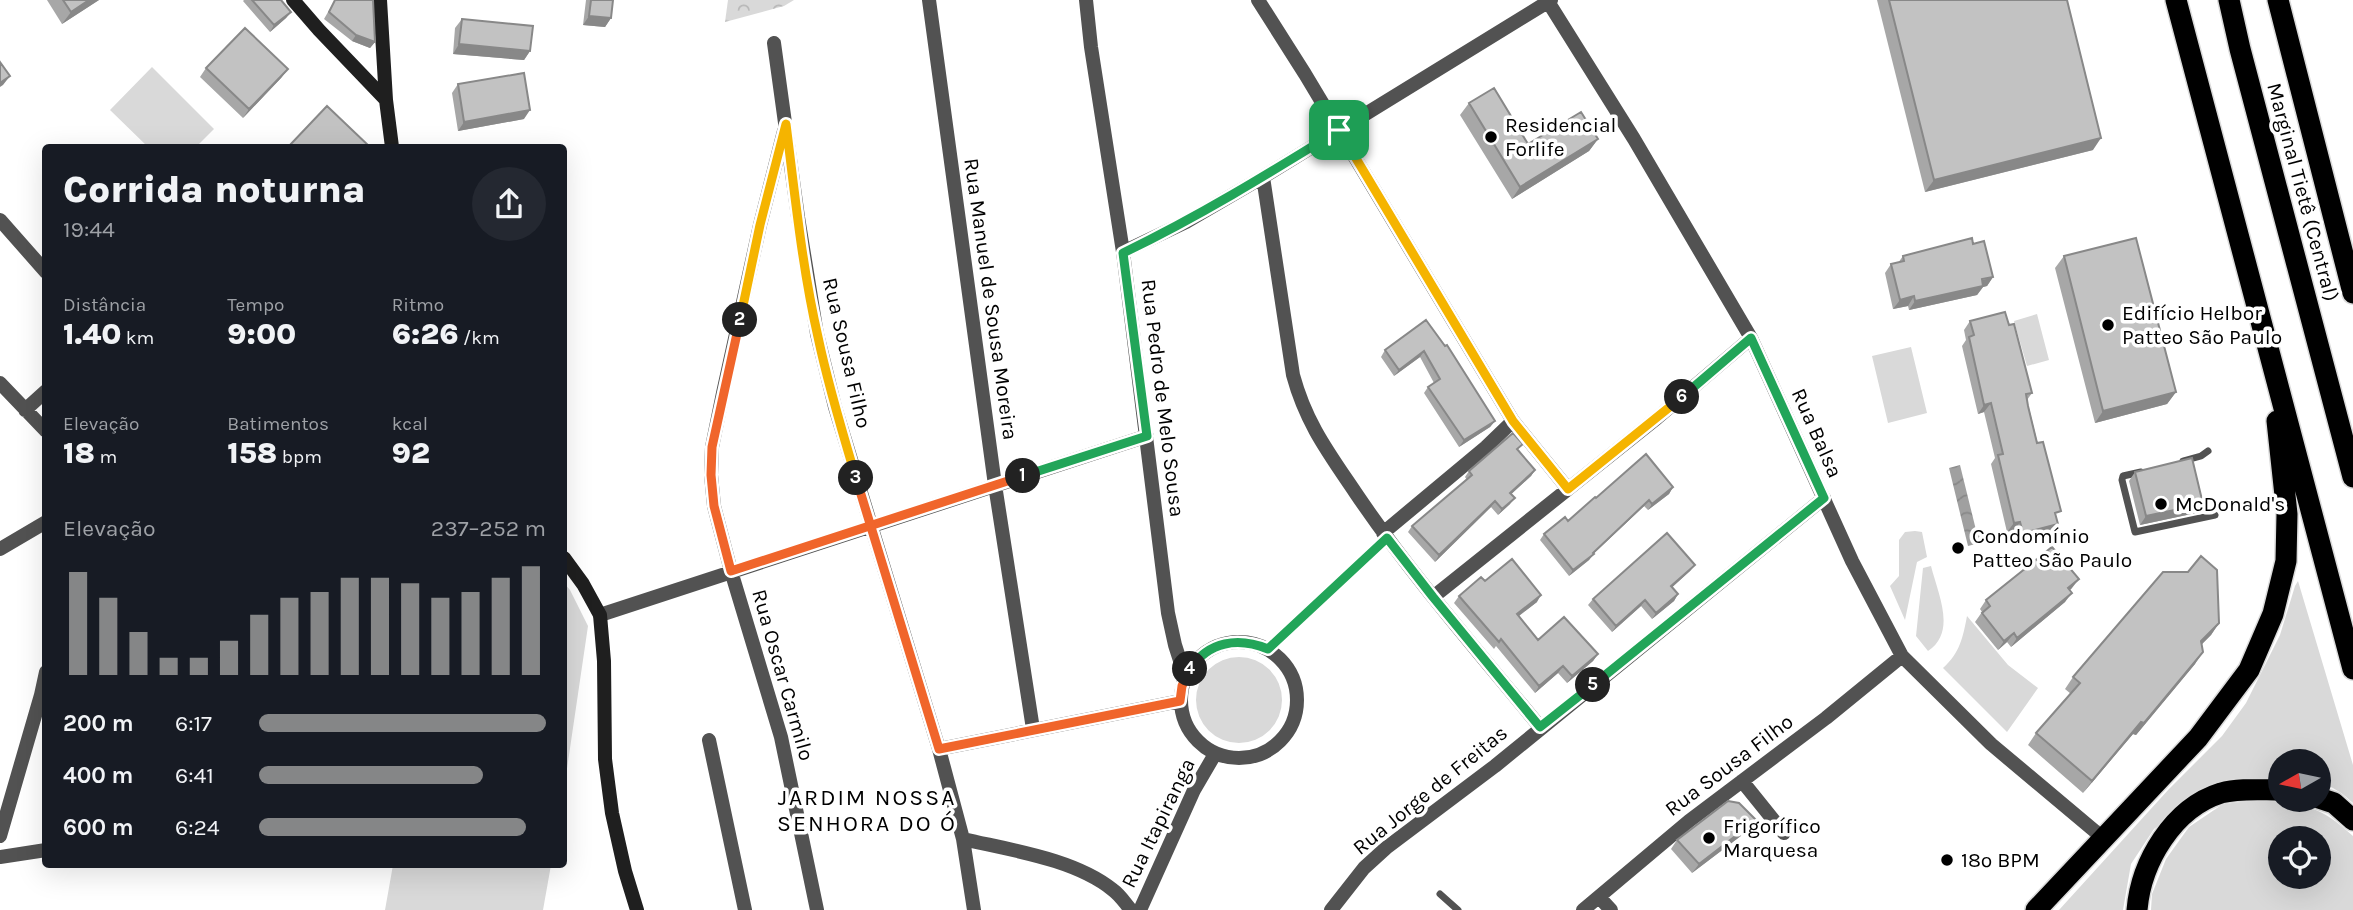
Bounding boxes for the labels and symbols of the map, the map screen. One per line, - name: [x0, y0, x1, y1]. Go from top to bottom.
- street label: Marginal Tietê (Central): [2262, 80, 2344, 304]
- pin: [1309, 100, 1369, 160]
- place label: Residencial Forlife: [1505, 113, 1616, 161]
- marker: Residencial Forlife: [1483, 129, 1499, 145]
- street label: Rua Manuel de Sousa Moreira: [959, 157, 1023, 441]
- street label: Rua Sousa Filho: [818, 275, 876, 431]
- street label: Rua Pedro de Melo Sousa: [1136, 278, 1190, 518]
- place label: Edifício Helbor Patteo São Paulo: [2122, 301, 2282, 349]
- pin: 2: [722, 302, 758, 338]
- marker: Edifício Helbor Patteo São Paulo: [2100, 317, 2116, 333]
- pin: 6: [1664, 380, 1700, 414]
- street label: Rua Balsa: [1787, 385, 1847, 481]
- pin: 1: [1006, 458, 1040, 494]
- pin: 3: [838, 461, 874, 496]
- place label: McDonald's: [2175, 492, 2285, 516]
- marker: McDonald's: [2153, 496, 2169, 512]
- place label: Condomínio Patteo São Paulo: [1972, 524, 2132, 572]
- marker: Condomínio Patteo São Paulo: [1950, 540, 1966, 556]
- street label: Rua Oscar Carmilo: [747, 587, 819, 763]
- pin: 4: [1172, 652, 1208, 686]
- pin: 5: [1576, 668, 1610, 702]
- street label: Rua Sousa Filho: [1660, 709, 1798, 821]
- street label: Rua Jorge de Freitas: [1348, 720, 1512, 860]
- north arrow: [2268, 749, 2331, 812]
- street label: Rua Itapiranga: [1116, 754, 1200, 892]
- district label: JARDIM NOSSA SENHORA DO Ó: [777, 784, 957, 837]
- place label: Frigorífico Marquesa: [1723, 814, 1821, 862]
- marker: Frigorífico Marquesa: [1701, 830, 1717, 846]
- place label: 18º BPM: [1961, 848, 2040, 872]
- marker: 18º BPM: [1939, 852, 1955, 868]

